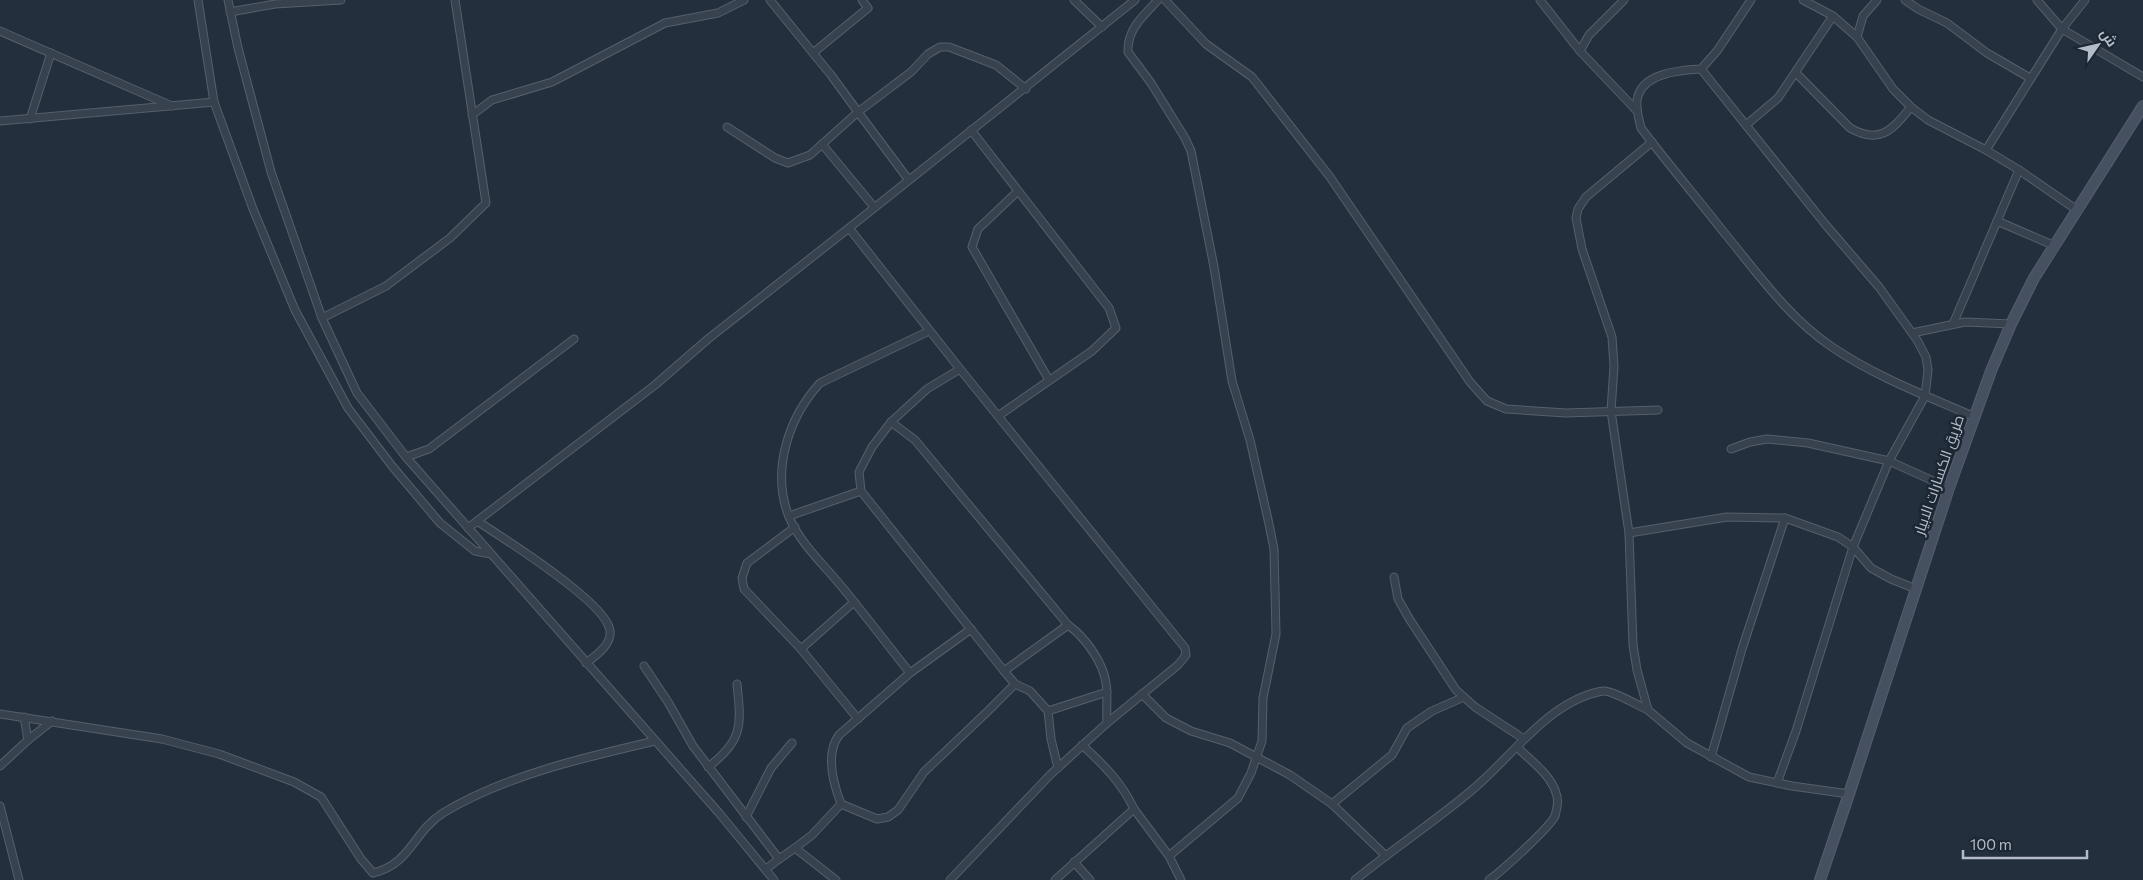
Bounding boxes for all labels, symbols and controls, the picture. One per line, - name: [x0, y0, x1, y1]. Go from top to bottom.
- north arrow: [2073, 20, 2123, 70]
- text: ش: [2096, 25, 2121, 50]
- street label: طريق الكسارات الابيار: [1909, 412, 1969, 539]
- scale bar: [1963, 828, 2087, 860]
- text: 100 m: [1970, 835, 2012, 853]

